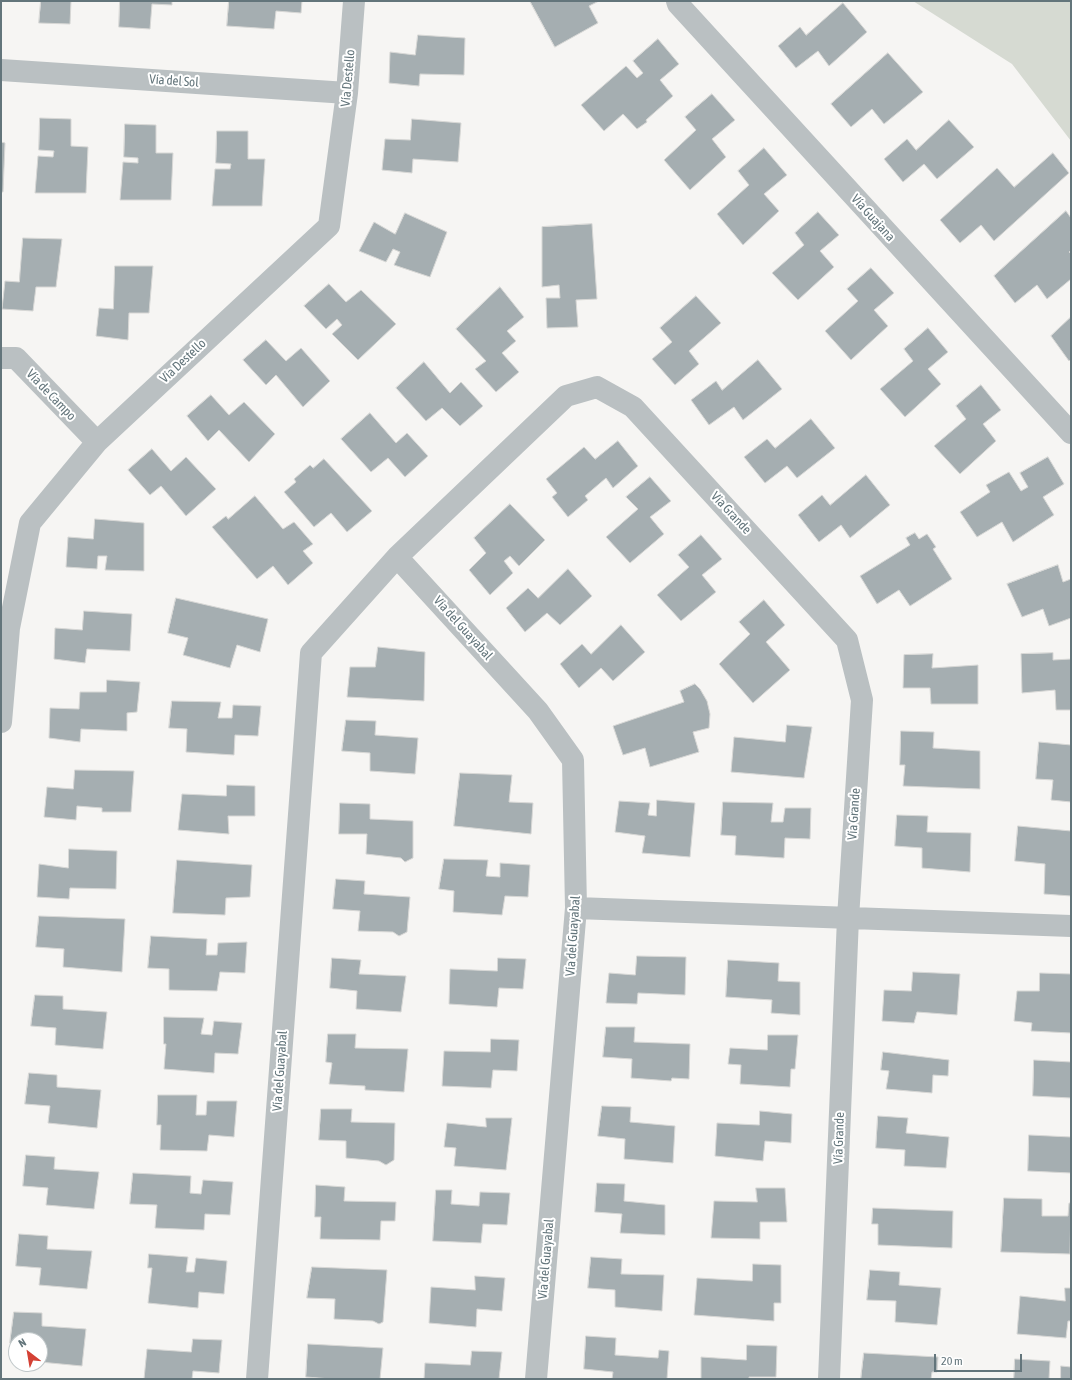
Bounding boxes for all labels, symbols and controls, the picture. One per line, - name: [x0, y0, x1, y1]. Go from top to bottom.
- street label: Vía Destello: [338, 49, 358, 107]
- street label: Vía del Sol: [149, 71, 199, 91]
- street label: Vía Guajana: [848, 191, 898, 245]
- street label: Vía Destello: [157, 336, 209, 386]
- street label: Vía de Campo: [23, 366, 79, 424]
- street label: Vía Grande: [708, 489, 754, 537]
- street label: Vía del Guayabal: [430, 593, 496, 663]
- street label: Vía Grande: [844, 787, 864, 841]
- street label: Vía del Guayabal: [562, 895, 584, 977]
- street label: Vía del Guayabal: [269, 1030, 291, 1112]
- street label: Vía Grande: [830, 1112, 848, 1164]
- street label: Vía del Guayabal: [535, 1218, 557, 1300]
- north arrow: [8, 1332, 48, 1372]
- text: N: [16, 1336, 28, 1349]
- scale bar: [936, 1346, 1024, 1372]
- text: 20 m: [941, 1354, 963, 1368]

